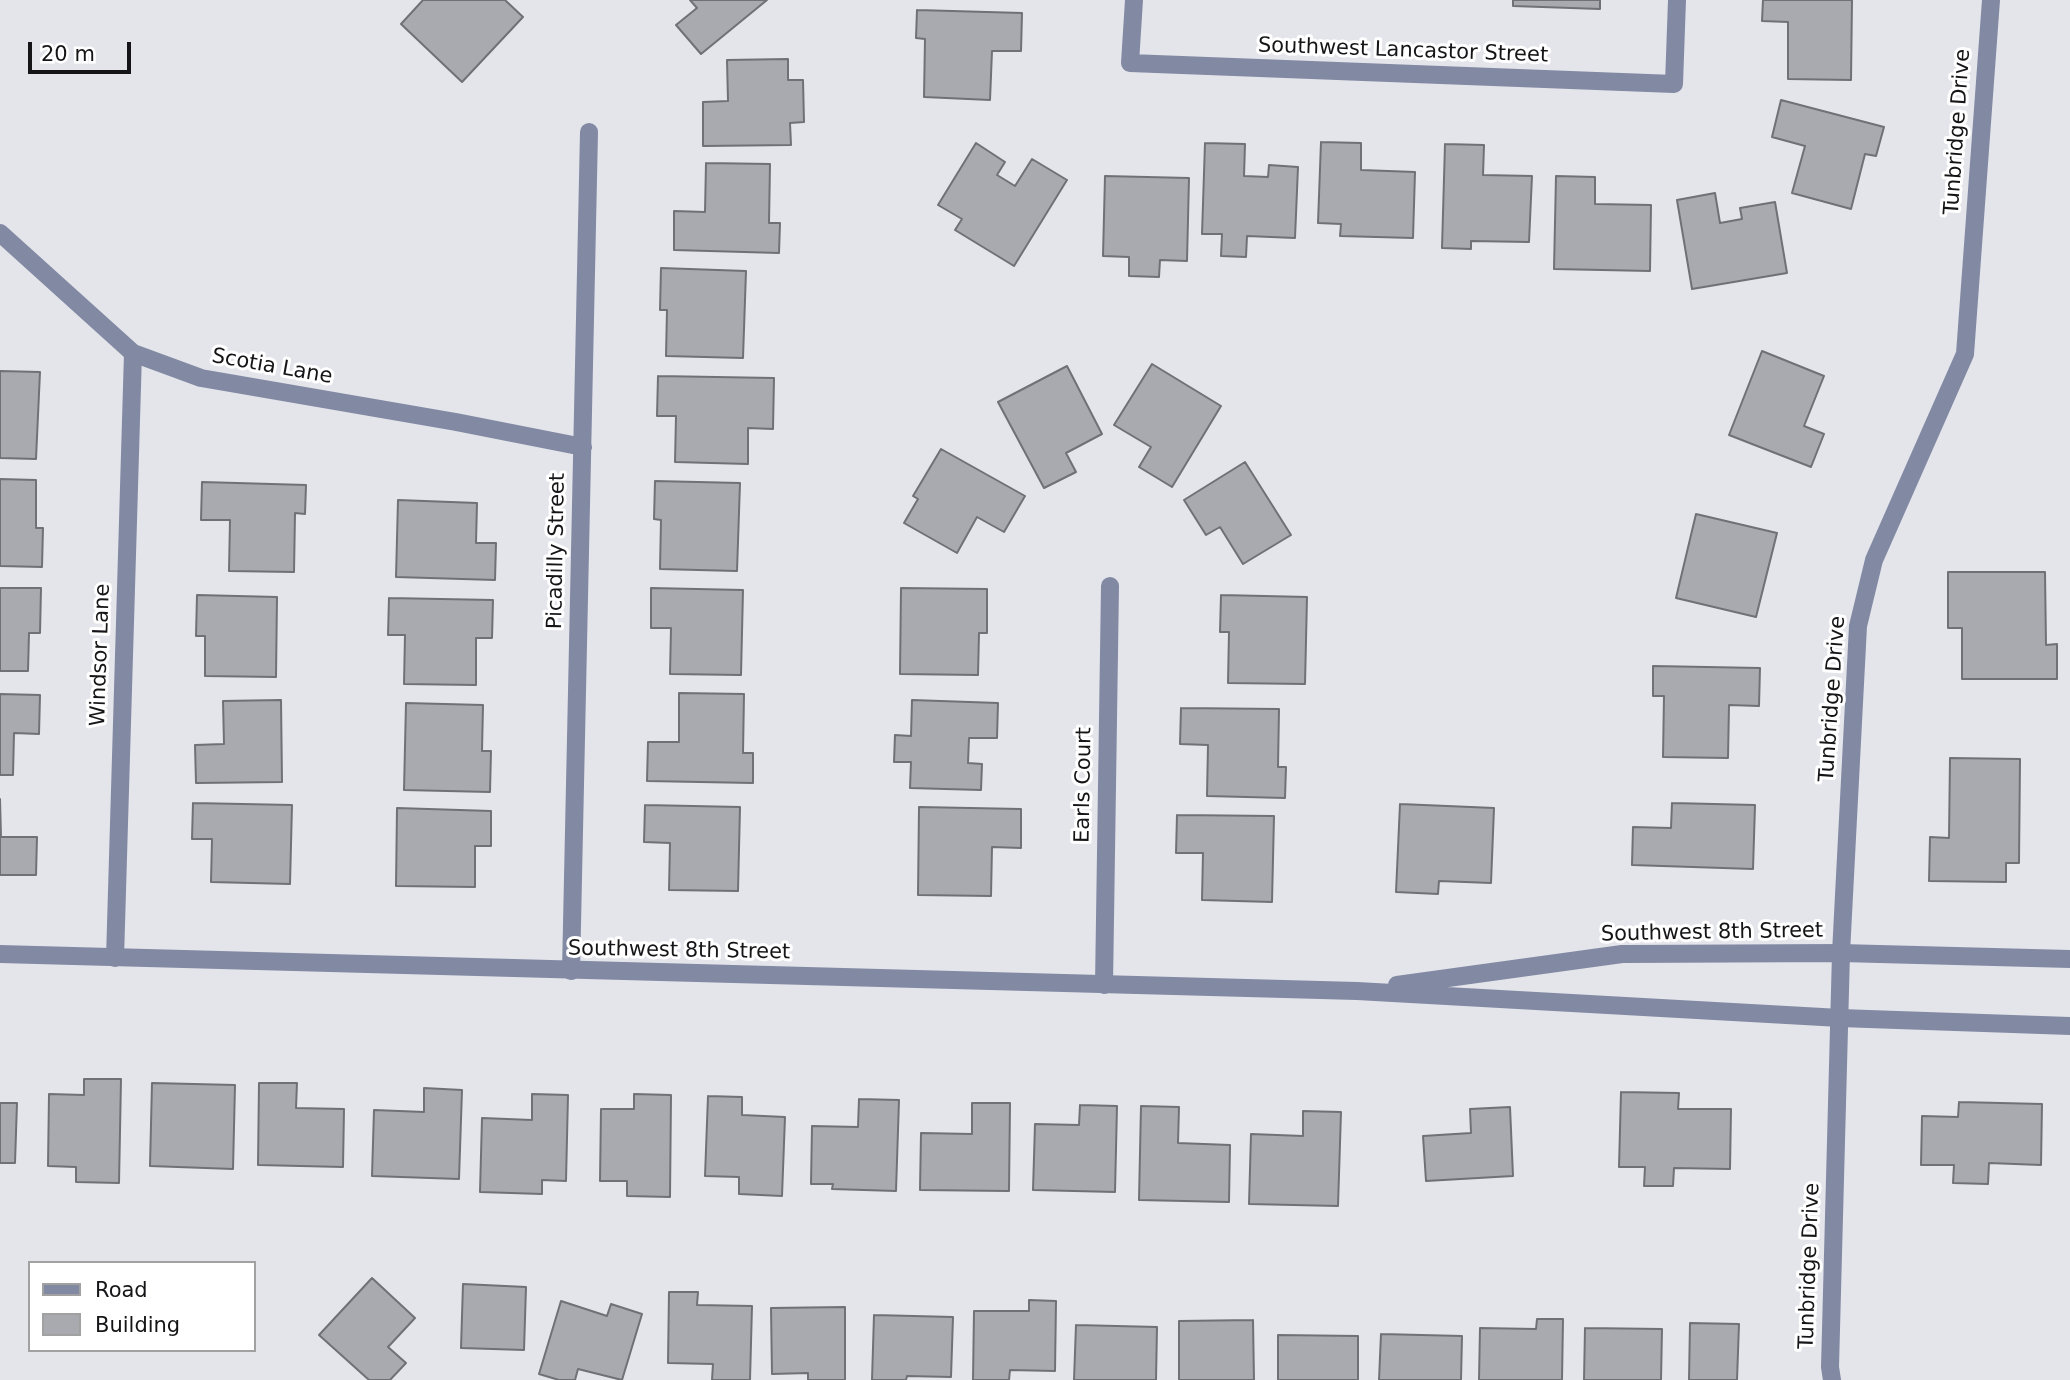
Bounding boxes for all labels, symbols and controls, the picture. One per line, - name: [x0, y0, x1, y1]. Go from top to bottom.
- scale bar: [32, 28, 135, 72]
- street label: Southwest Lancastor Street: [1257, 33, 1549, 69]
- text: 20 m: [41, 42, 95, 66]
- street label: Tunbridge Drive: [1940, 48, 1976, 216]
- street label: Scotia Lane: [210, 344, 334, 390]
- street label: Picadilly Street: [543, 473, 571, 629]
- street label: Windsor Lane: [86, 583, 116, 727]
- street label: Tunbridge Drive: [1815, 615, 1851, 783]
- street label: Earls Court: [1070, 727, 1098, 843]
- street label: Southwest 8th Street: [1601, 918, 1823, 948]
- street label: Southwest 8th Street: [568, 936, 790, 966]
- street label: Tunbridge Drive: [1795, 1182, 1825, 1350]
- legend: [28, 1261, 256, 1352]
- text: Road: [95, 1278, 148, 1302]
- text: Building: [95, 1313, 180, 1337]

